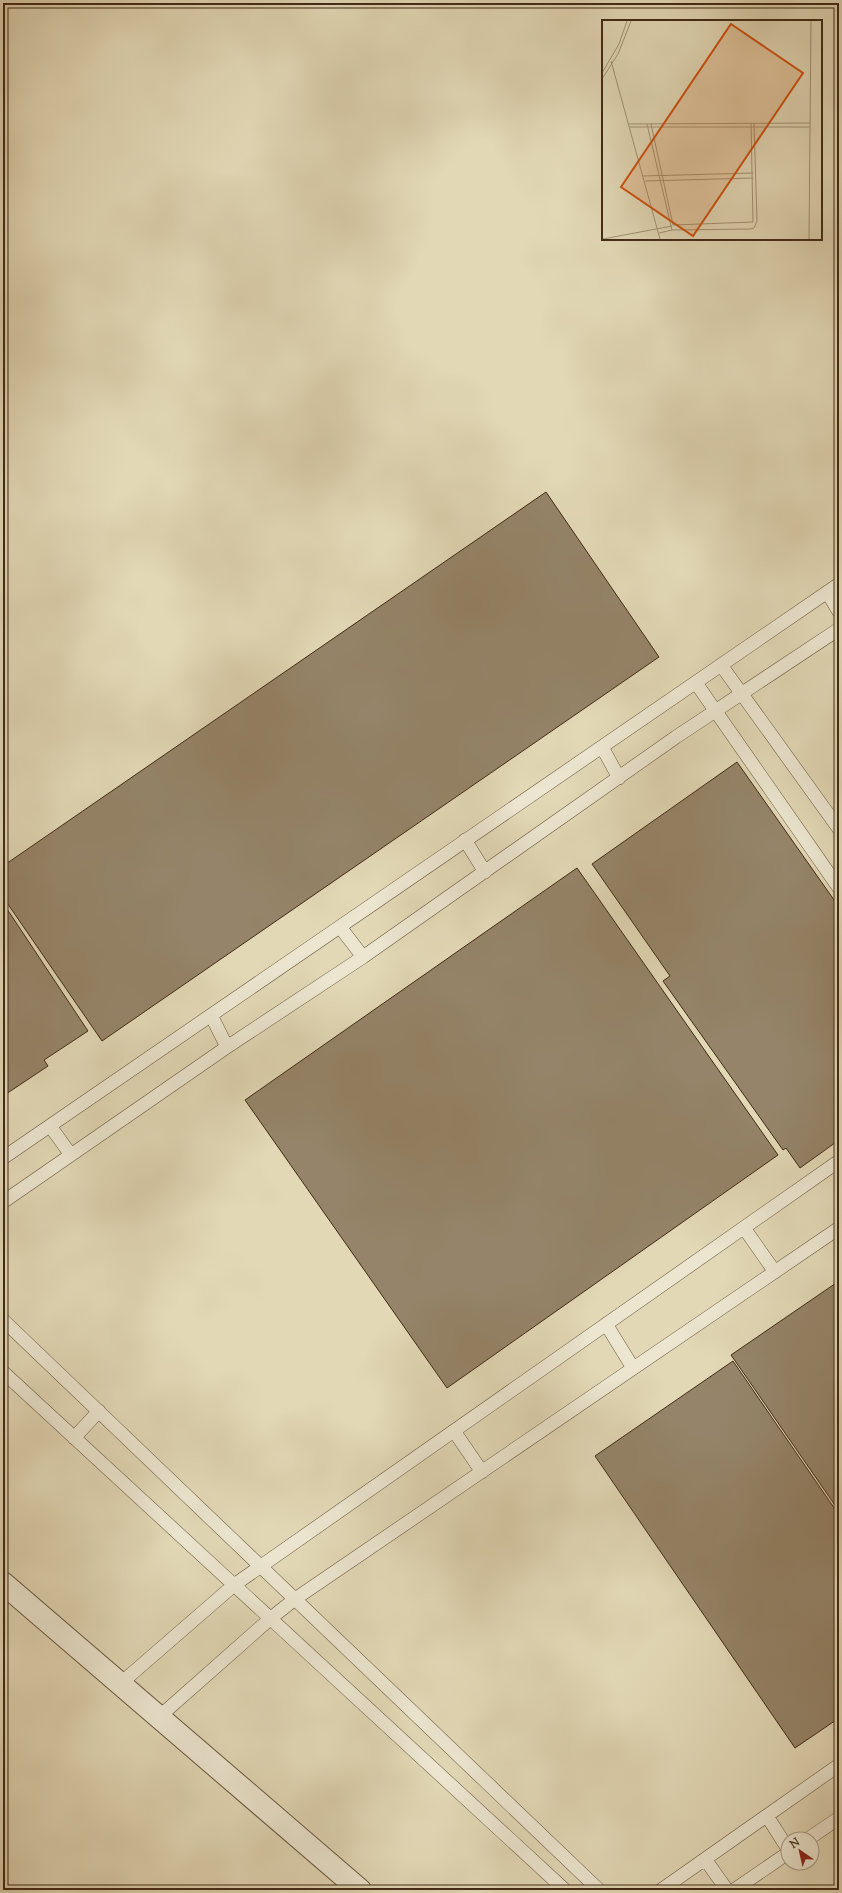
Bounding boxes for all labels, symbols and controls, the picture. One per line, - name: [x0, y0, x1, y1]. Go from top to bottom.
- inset map: [602, 20, 822, 240]
- north arrow: [780, 1831, 820, 1871]
- text: N: [786, 1834, 803, 1853]

